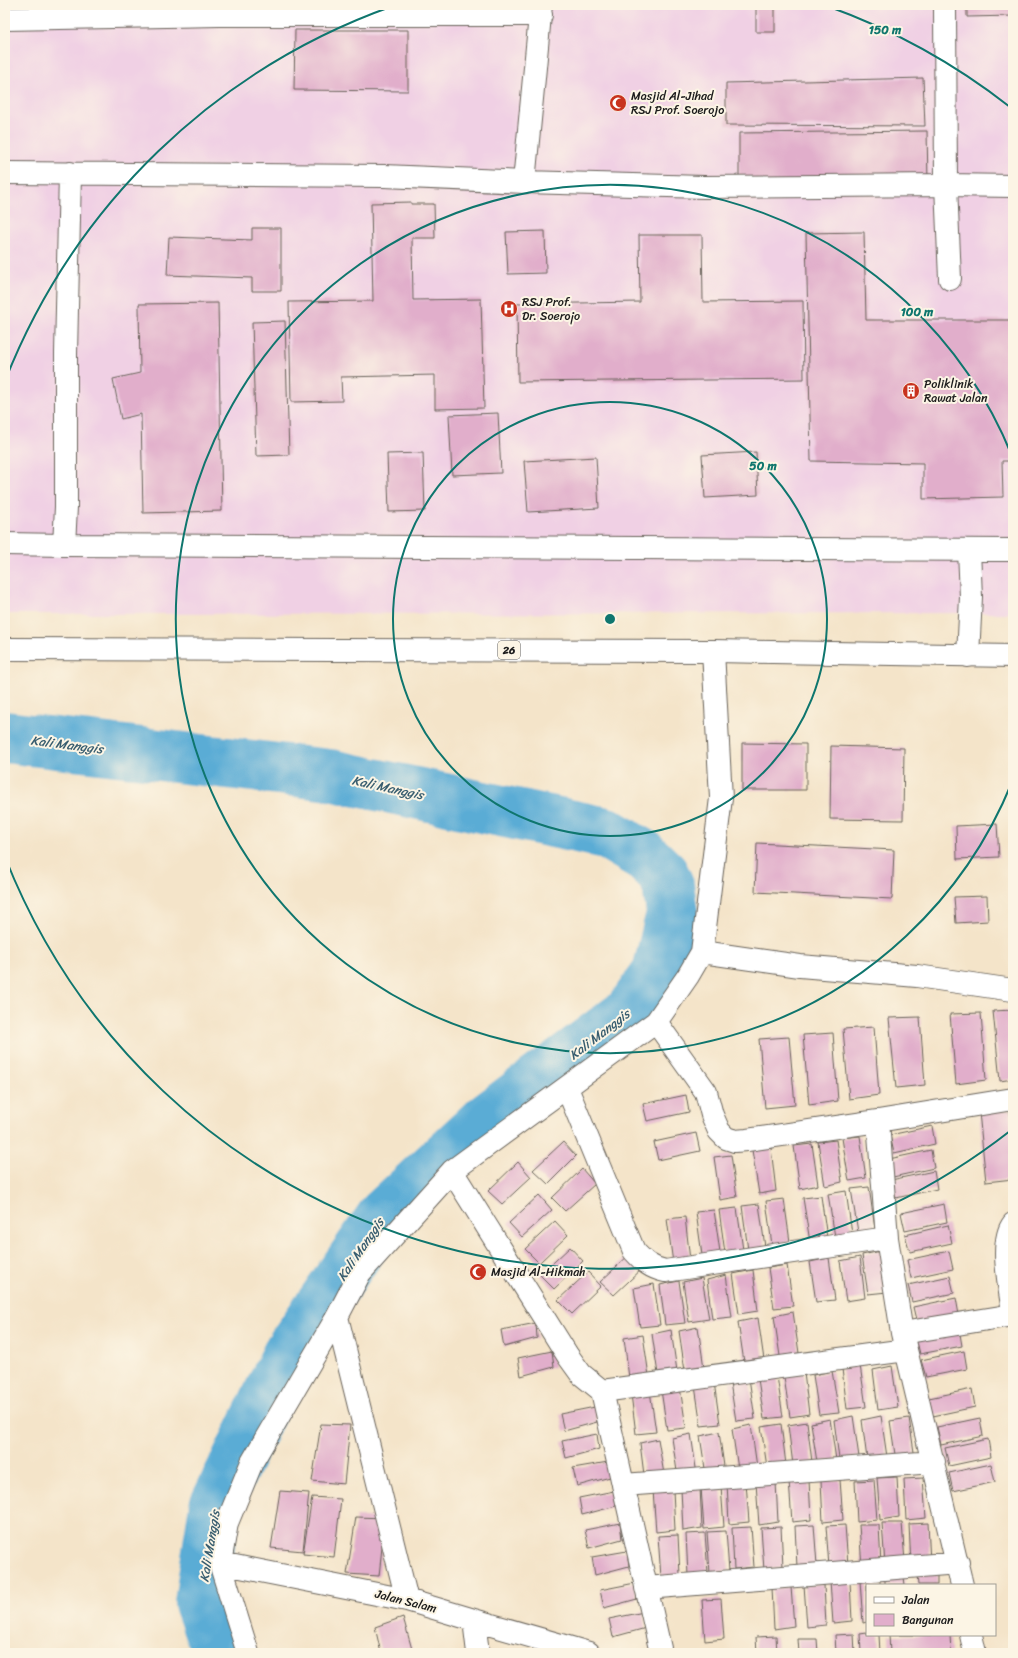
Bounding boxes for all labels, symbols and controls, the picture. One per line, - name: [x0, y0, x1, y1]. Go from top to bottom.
- text: 150 m: [869, 19, 902, 41]
- place label: Masjid Al-Jihad RSJ Prof. Soerojo: [631, 85, 724, 121]
- mosque icon: Masjid Al-Jihad RSJ Prof. Soerojo: [608, 93, 628, 113]
- place label: RSJ Prof. Dr. Soerojo: [522, 291, 580, 327]
- hospital icon: RSJ Prof. Dr. Soerojo: [499, 299, 519, 319]
- text: 100 m: [901, 301, 934, 323]
- place label: Poliklinik Rawat Jalan: [924, 373, 988, 409]
- building icon: Poliklinik Rawat Jalan: [901, 381, 921, 401]
- text: 50 m: [749, 455, 777, 477]
- centre of rings: [603, 612, 617, 626]
- road number: 26: [498, 641, 520, 659]
- water label: Kali Manggis: [30, 729, 106, 761]
- water label: Kali Manggis: [350, 769, 428, 807]
- water label: Kali Manggis: [564, 1002, 637, 1066]
- water label: Kali Manggis: [331, 1211, 391, 1286]
- place label: Masjid Al-Hikmah: [491, 1261, 586, 1283]
- mosque icon: Masjid Al-Hikmah: [468, 1262, 488, 1282]
- water label: Kali Manggis: [192, 1507, 227, 1584]
- street label: Jalan Salam: [372, 1582, 439, 1619]
- legend: [866, 1584, 996, 1636]
- text: Jalan: [901, 1589, 930, 1611]
- text: Bangunan: [902, 1609, 954, 1631]

